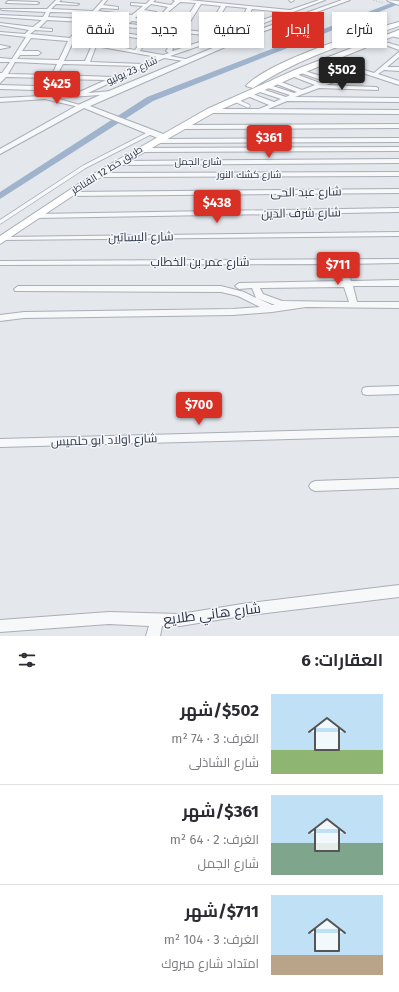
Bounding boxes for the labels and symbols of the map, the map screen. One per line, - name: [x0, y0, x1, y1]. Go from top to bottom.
- street label: شارع 23 يوليو: [105, 54, 159, 88]
- pin: $502: [318, 57, 366, 91]
- pin: $425: [33, 71, 81, 105]
- pin: $361: [245, 125, 293, 159]
- street label: طريق خط 12 القناطر: [68, 143, 145, 197]
- street label: شارع الجمل: [174, 156, 222, 168]
- street label: شارع كشك النور: [216, 169, 281, 181]
- street label: شارع عبد الحى: [270, 184, 342, 201]
- pin: $438: [193, 190, 241, 224]
- street label: شارع شرف الدين: [261, 205, 341, 222]
- street label: شارع البساتين: [108, 229, 174, 246]
- pin: $711: [314, 252, 362, 286]
- street label: شارع عمر بن الخطاب: [151, 255, 250, 270]
- pin: $700: [175, 392, 223, 426]
- street label: شارع اولاد ابو حلميس: [51, 431, 158, 450]
- street label: شارع هاني طلايع: [162, 600, 262, 631]

